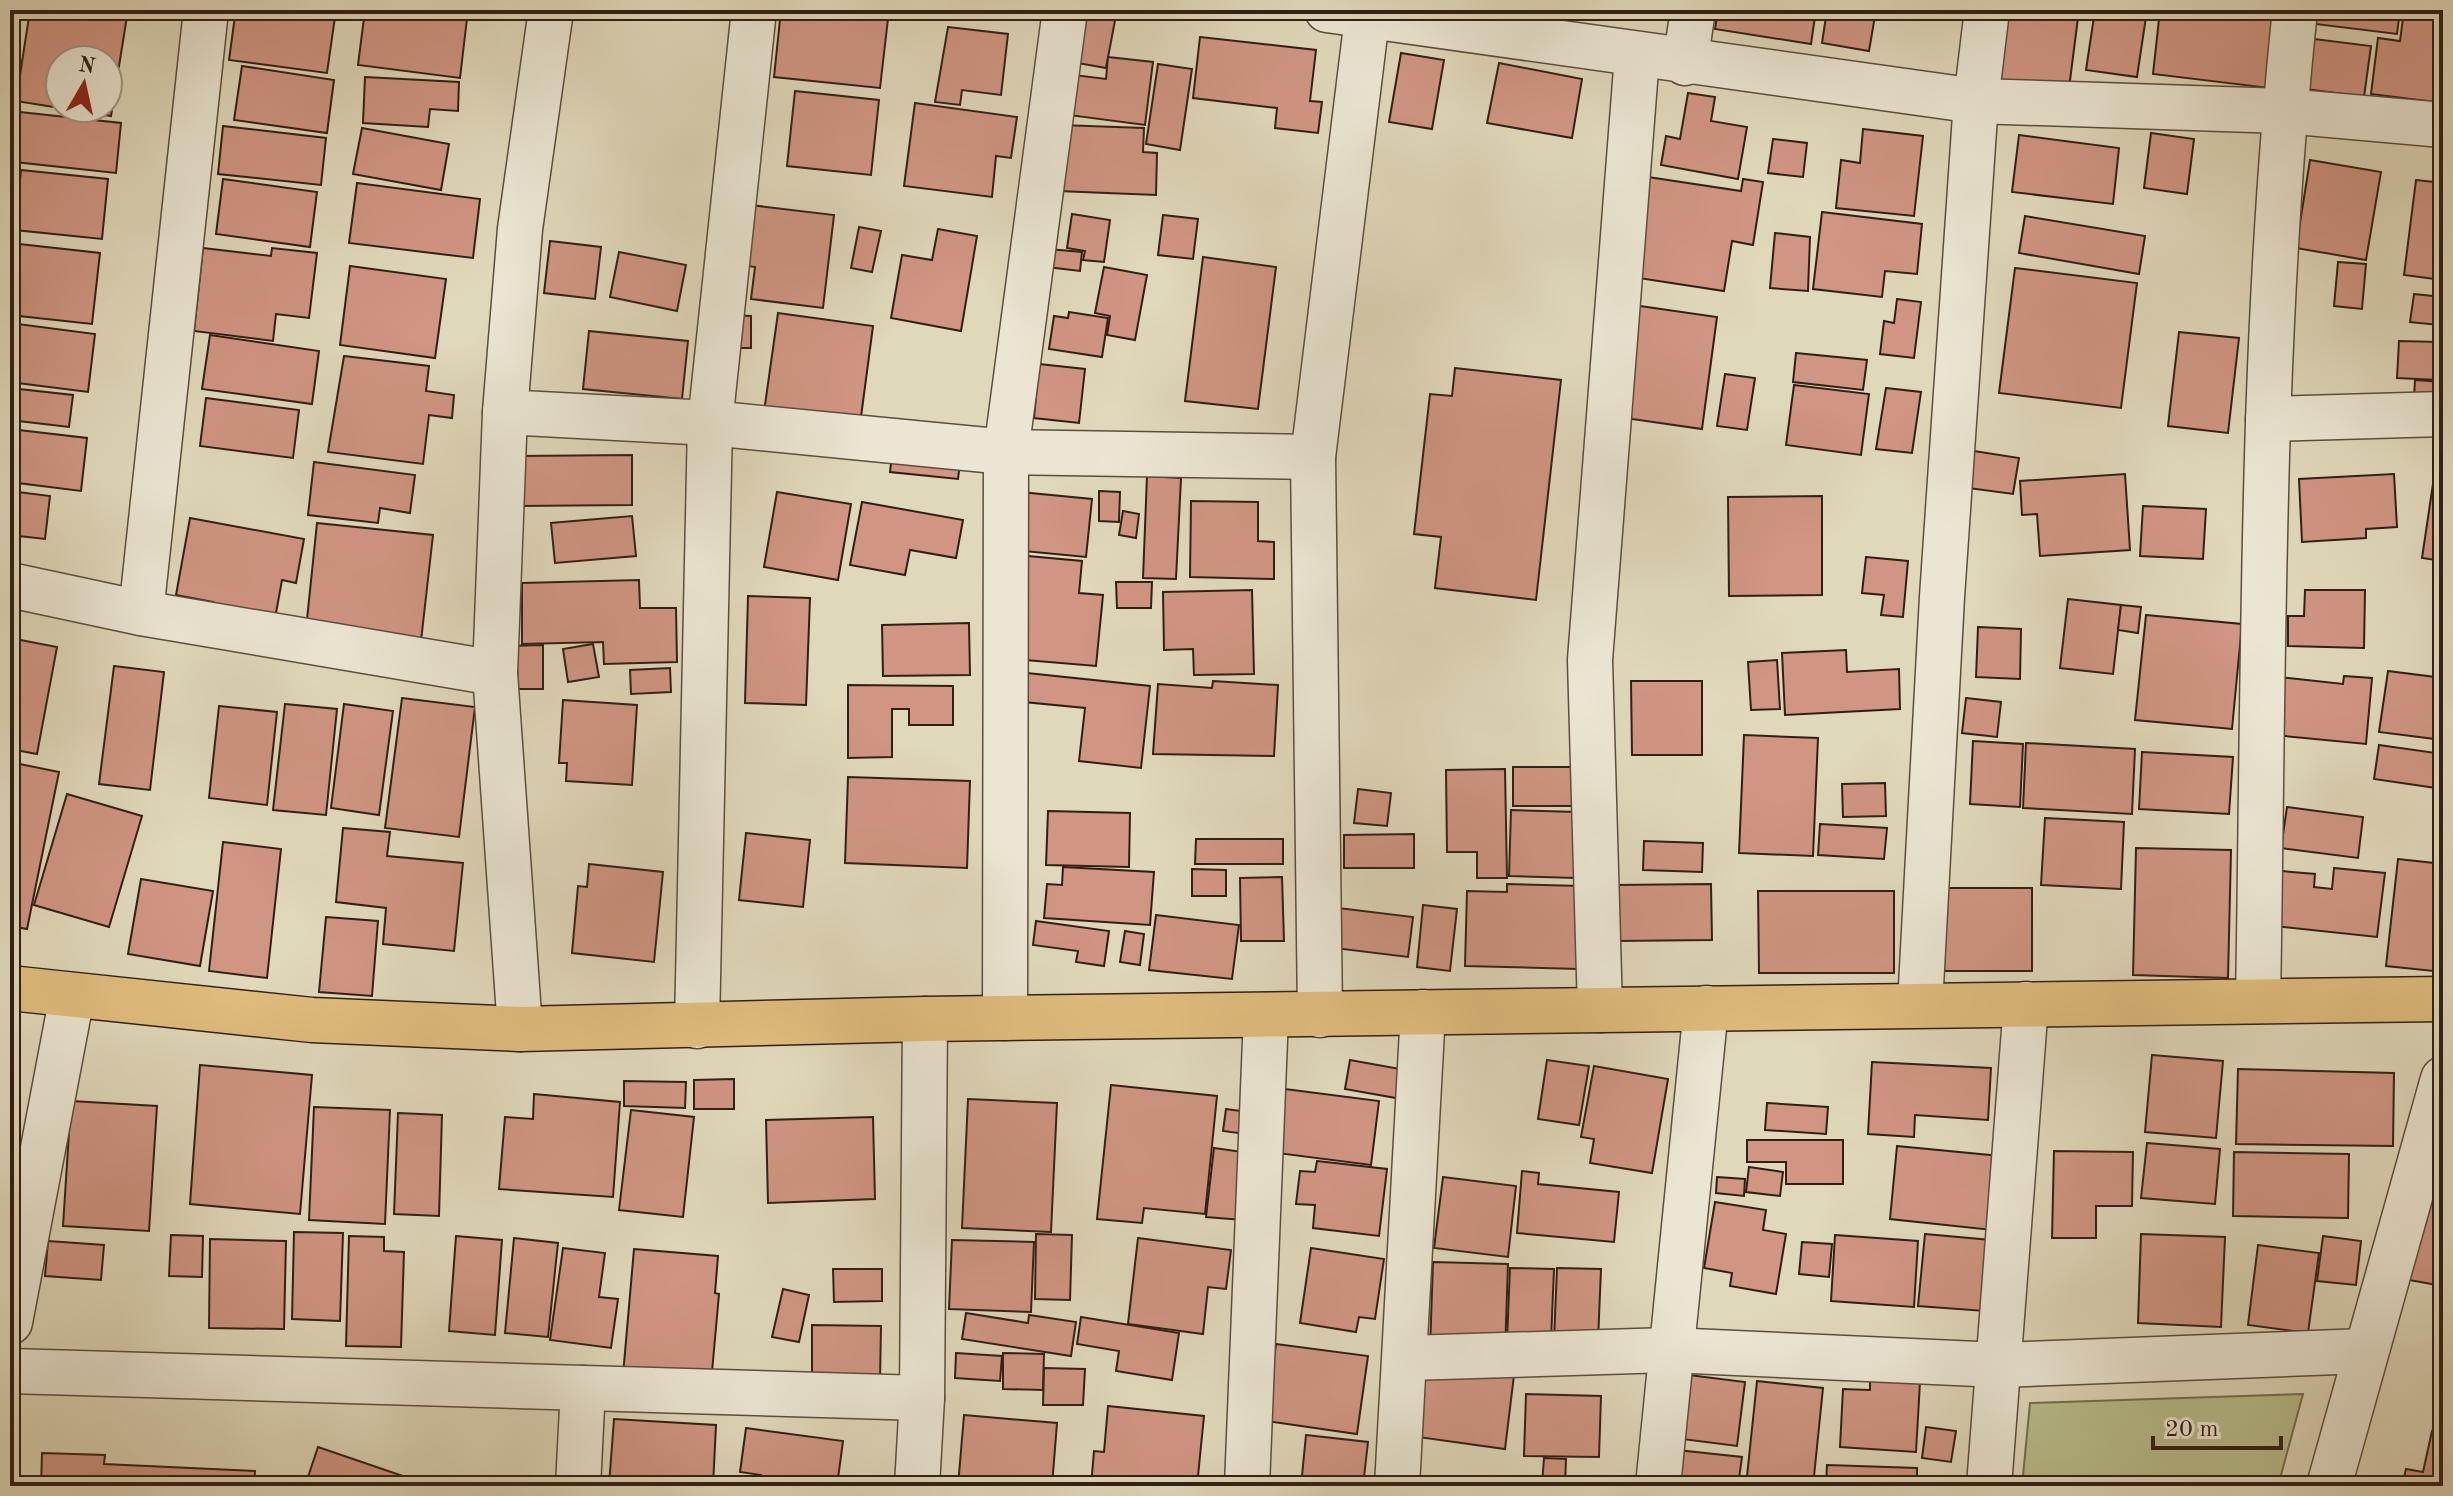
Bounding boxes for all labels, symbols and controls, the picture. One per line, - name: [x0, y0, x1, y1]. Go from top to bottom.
- north arrow: [44, 44, 124, 124]
- text: N: [77, 54, 97, 78]
- scale bar: [2153, 1400, 2281, 1450]
- text: 20 m: [2165, 1418, 2219, 1442]

